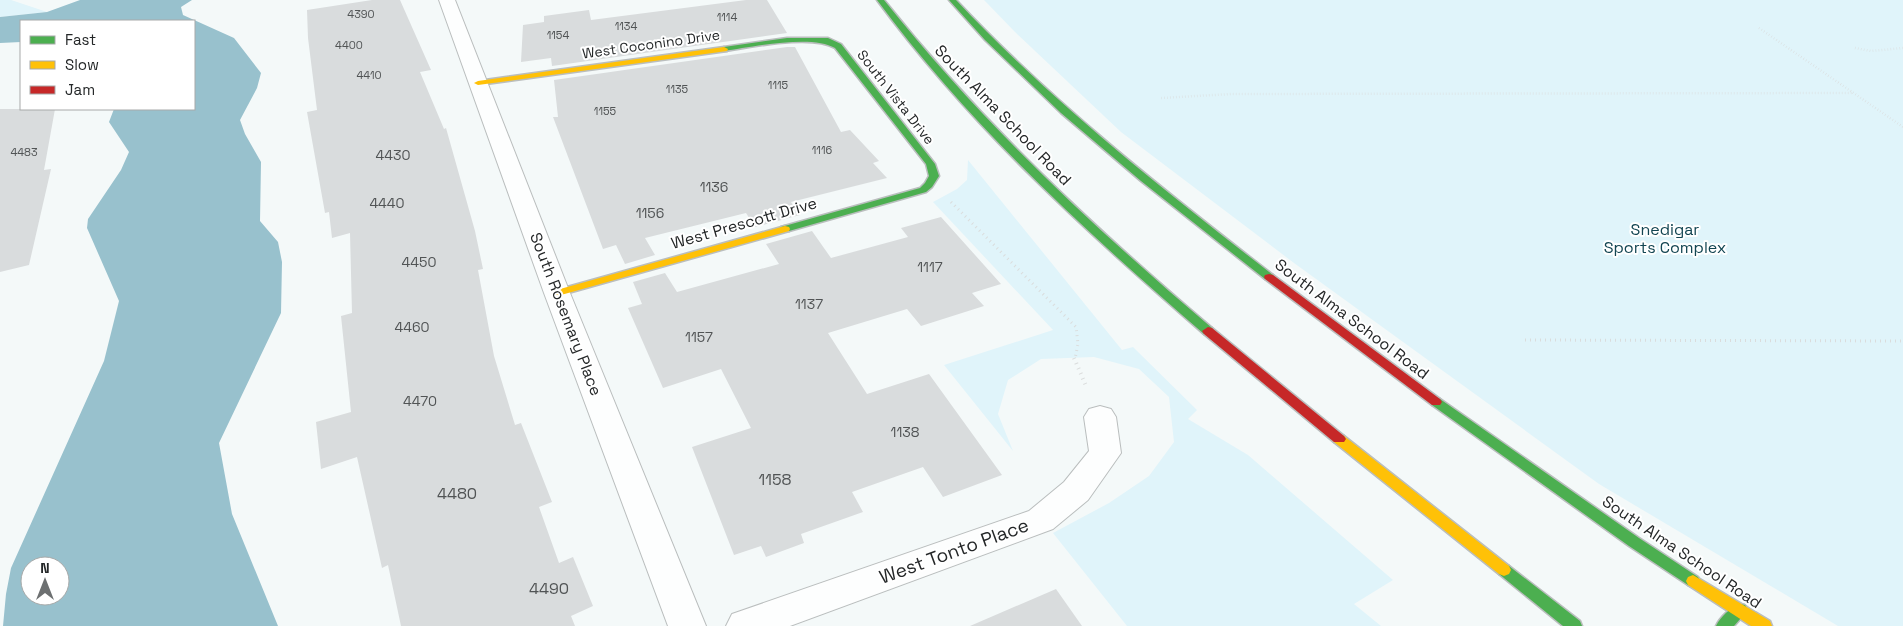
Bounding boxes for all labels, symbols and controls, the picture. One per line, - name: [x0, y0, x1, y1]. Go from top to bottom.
- house number: 4390: [347, 7, 375, 21]
- house number: 1114: [717, 10, 737, 24]
- house number: 1134: [615, 19, 637, 33]
- legend: [20, 20, 195, 110]
- street label: West Coconino Drive: [581, 25, 721, 63]
- house number: 1154: [547, 28, 569, 42]
- text: Fast: [65, 30, 96, 49]
- house number: 4400: [335, 38, 363, 52]
- street label: South Alma School Road: [930, 40, 1076, 190]
- street label: South Vista Drive: [853, 46, 939, 148]
- text: Slow: [65, 55, 99, 74]
- house number: 4410: [356, 68, 382, 82]
- house number: 1115: [768, 78, 789, 92]
- text: Jam: [65, 80, 95, 99]
- house number: 1135: [666, 82, 689, 96]
- house number: 1155: [594, 104, 617, 118]
- house number: 1116: [812, 143, 833, 157]
- house number: 4483: [10, 145, 38, 159]
- house number: 4430: [376, 146, 410, 164]
- house number: 1136: [700, 178, 728, 196]
- street label: West Prescott Drive: [669, 192, 819, 254]
- house number: 4440: [369, 194, 405, 212]
- house number: 1156: [636, 204, 664, 222]
- park label: Snedigar Sports Complex: [1604, 219, 1726, 258]
- street label: South Rosemary Place: [525, 229, 607, 399]
- house number: 4450: [402, 253, 436, 271]
- street label: South Alma School Road: [1271, 254, 1433, 384]
- house number: 1117: [917, 258, 943, 276]
- house number: 1137: [795, 295, 823, 313]
- house number: 4460: [394, 318, 430, 336]
- house number: 1157: [685, 328, 713, 346]
- house number: 4470: [403, 392, 437, 410]
- house number: 1138: [891, 423, 920, 441]
- house number: 1158: [759, 469, 791, 490]
- house number: 4480: [437, 483, 477, 504]
- street label: South Alma School Road: [1598, 491, 1766, 613]
- street label: West Tonto Place: [876, 512, 1032, 590]
- north arrow: [20, 556, 70, 606]
- text: N: [40, 559, 50, 577]
- house number: 4490: [529, 578, 569, 599]

